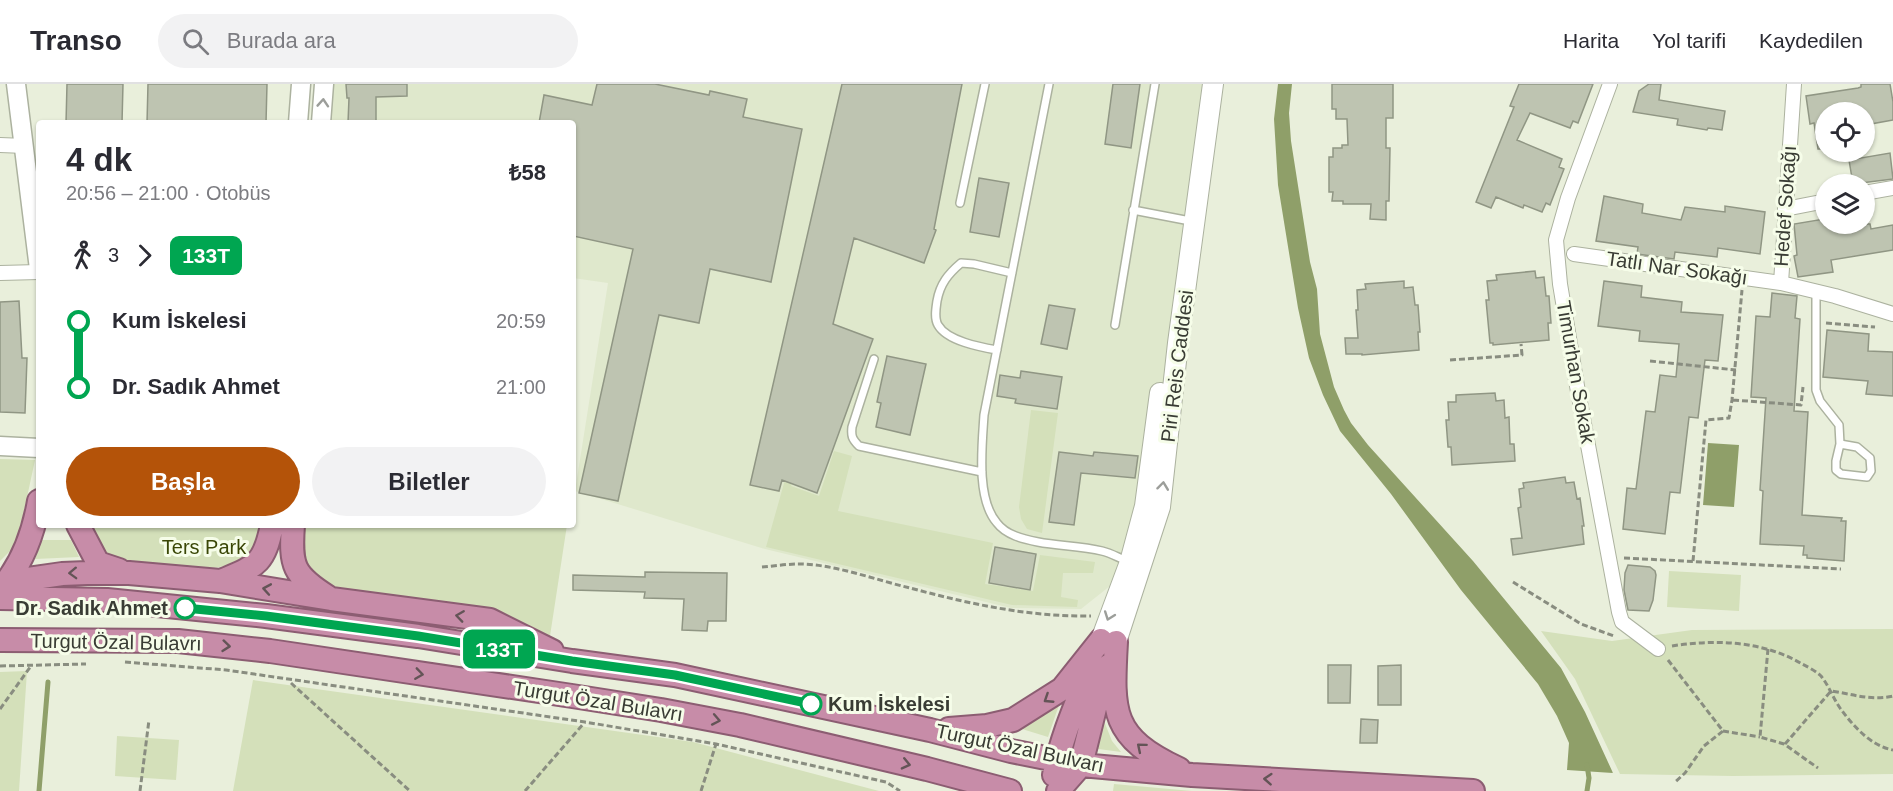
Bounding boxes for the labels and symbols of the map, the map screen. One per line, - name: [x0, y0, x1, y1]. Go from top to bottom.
- one-way arrow: [316, 99, 329, 108]
- street label: Hedef Sokağı: [1770, 145, 1800, 267]
- street label: Tatlı Nar Sokağı: [1605, 247, 1749, 289]
- street label: Piri Reis Caddesi: [1157, 289, 1197, 443]
- street label: Timurhan Sokak: [1553, 299, 1600, 446]
- one-way arrow: [1156, 481, 1168, 490]
- park label: Ters Park: [162, 536, 247, 558]
- one-way arrow: [69, 567, 78, 580]
- one-way arrow: [262, 583, 272, 596]
- place label: Dr. Sadık Ahmet: [15, 597, 168, 619]
- marker: Dr. Sadık Ahmet: [174, 597, 196, 619]
- one-way arrow: [456, 610, 465, 623]
- one-way arrow: [1104, 610, 1117, 621]
- street label: Turgut Özal Bulavrı: [30, 630, 202, 654]
- line badge: 133T: [457, 630, 541, 668]
- one-way arrow: [222, 639, 231, 652]
- one-way arrow: [415, 667, 424, 679]
- street label: Turgut Özal Bulavrı: [512, 677, 684, 725]
- one-way arrow: [1044, 692, 1055, 703]
- marker: Kum İskelesi: [800, 693, 822, 715]
- place label: Kum İskelesi: [828, 693, 950, 715]
- one-way arrow: [710, 713, 720, 726]
- street label: Turgut Özal Bulvarı: [934, 719, 1106, 777]
- one-way arrow: [1137, 743, 1148, 754]
- one-way arrow: [900, 757, 910, 770]
- one-way arrow: [1263, 773, 1273, 786]

